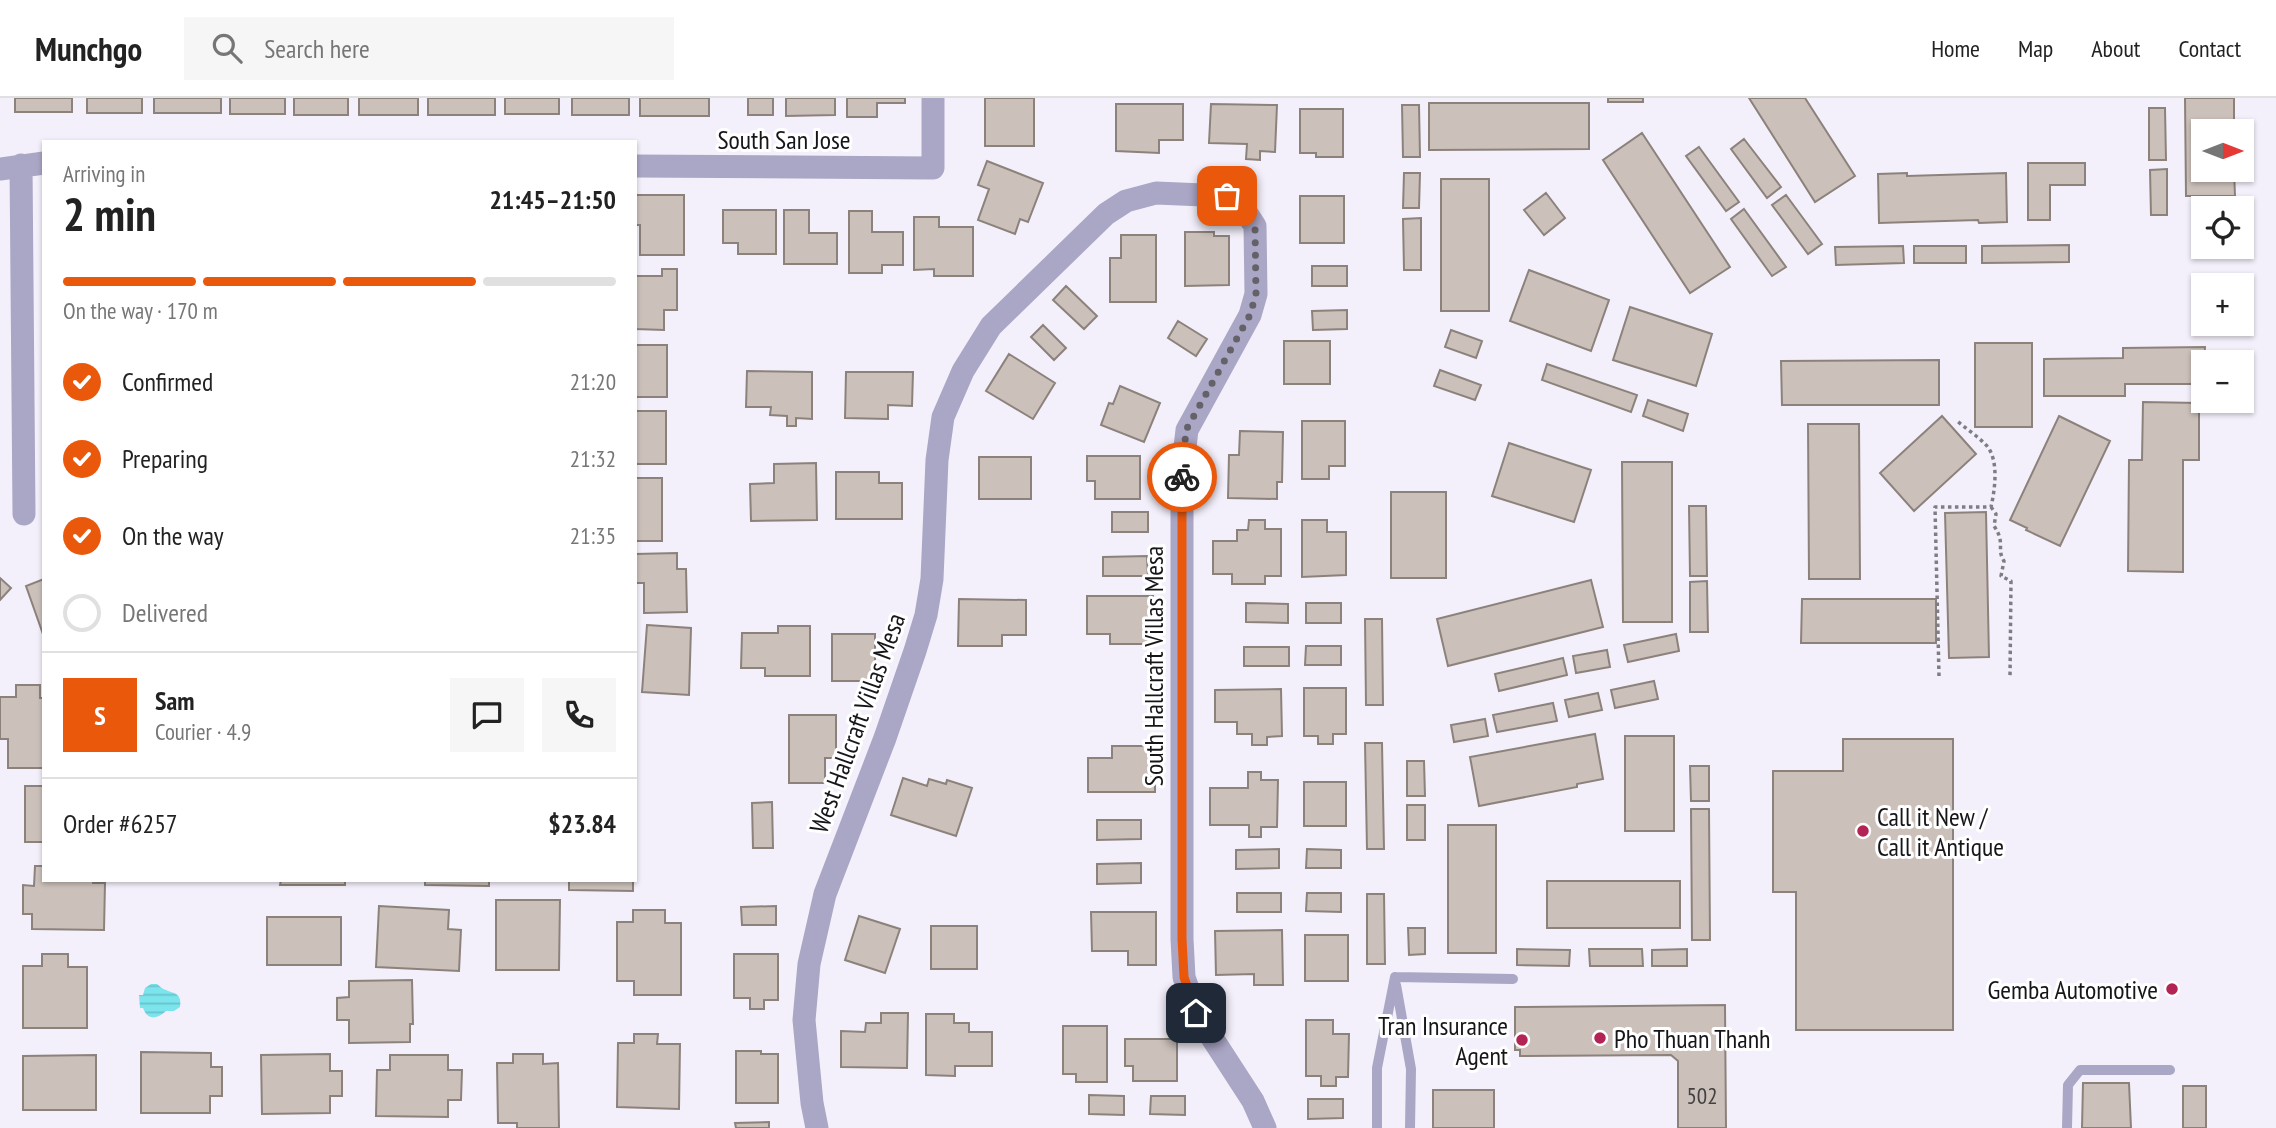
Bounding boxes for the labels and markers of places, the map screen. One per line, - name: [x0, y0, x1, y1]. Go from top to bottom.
- pin: [1197, 166, 1257, 226]
- place label: Call it New / Call it Antique: [1877, 800, 2004, 863]
- marker: Call it New / Call it Antique: [1855, 823, 1871, 839]
- place label: Gemba Automotive: [1988, 973, 2158, 1006]
- marker: Gemba Automotive: [2164, 981, 2180, 997]
- pin: [1166, 983, 1226, 1043]
- place label: Tran Insurance Agent: [1378, 1009, 1508, 1072]
- place label: Pho Thuan Thanh: [1614, 1022, 1771, 1055]
- marker: Pho Thuan Thanh: [1592, 1030, 1608, 1046]
- marker: Tran Insurance Agent: [1514, 1032, 1530, 1048]

